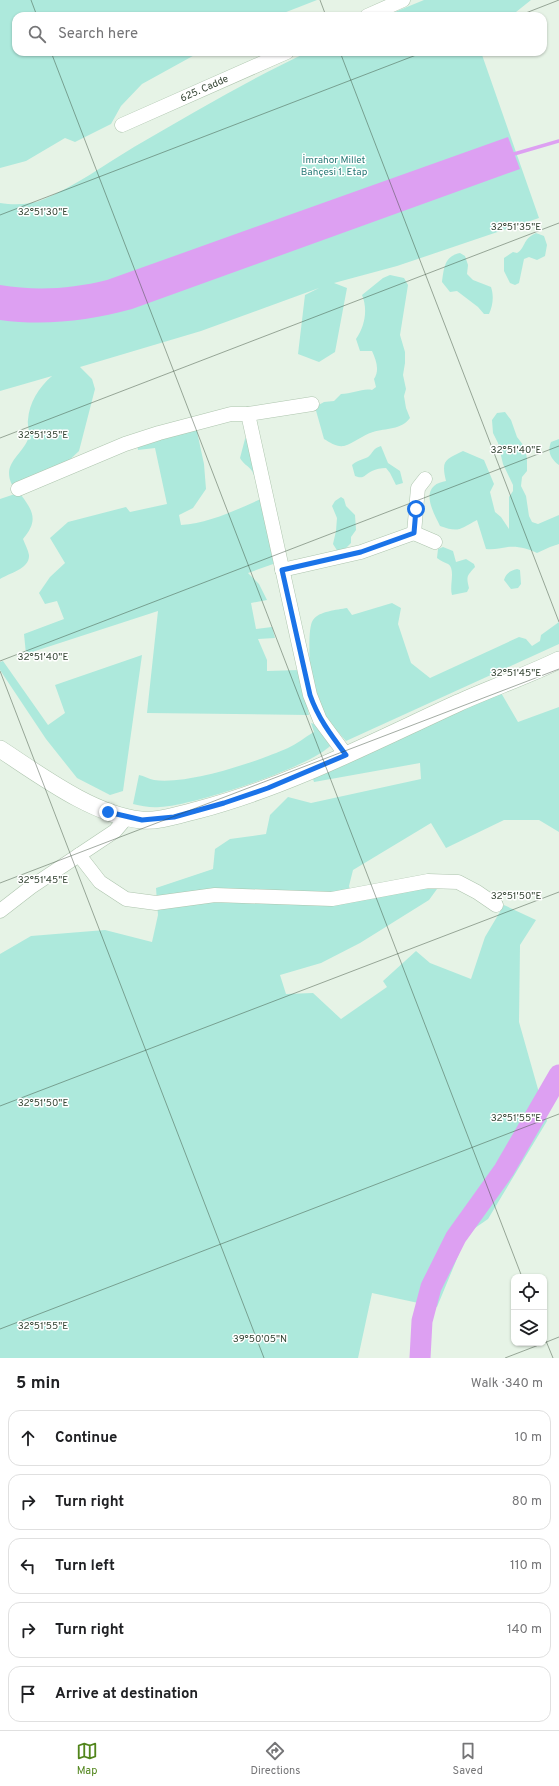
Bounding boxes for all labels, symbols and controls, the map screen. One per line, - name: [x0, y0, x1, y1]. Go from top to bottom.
- search box: [12, 12, 547, 56]
- icon: search: [26, 23, 48, 45]
- text: Search here: [58, 25, 138, 44]
- street label: 625. Cadde: [178, 72, 230, 105]
- park label: İmrahor Millet Bahçesi 1. Etap: [301, 154, 368, 179]
- text: 32°51'30"E: [18, 206, 68, 219]
- text: 32°51'35"E: [491, 221, 541, 234]
- text: 32°51'35"E: [18, 429, 68, 442]
- text: 32°51'40"E: [491, 444, 541, 457]
- route start: [407, 500, 425, 518]
- text: 32°51'40"E: [18, 651, 68, 664]
- text: 32°51'45"E: [491, 667, 541, 680]
- route end: [99, 803, 117, 821]
- text: 32°51'45"E: [18, 874, 68, 887]
- text: 32°51'50"E: [491, 890, 541, 903]
- text: 32°51'50"E: [18, 1097, 68, 1110]
- text: 32°51'55"E: [491, 1112, 541, 1125]
- map controls: [511, 1274, 547, 1346]
- button: locate: [511, 1274, 547, 1310]
- button: layers: [511, 1310, 547, 1346]
- text: 32°51'55"E: [18, 1320, 68, 1333]
- text: 39°50'05"N: [233, 1333, 287, 1346]
- text: 5 min: [16, 1373, 60, 1395]
- text: Walk · 340 m: [471, 1376, 543, 1392]
- icon: ahead: [17, 1427, 39, 1449]
- text: Continue: [55, 1429, 117, 1448]
- text: 10 m: [515, 1430, 542, 1446]
- icon: right: [17, 1491, 39, 1513]
- text: Turn right: [55, 1493, 124, 1512]
- text: 80 m: [512, 1494, 542, 1510]
- icon: left: [17, 1555, 39, 1577]
- text: Turn left: [55, 1557, 115, 1576]
- text: 110 m: [510, 1558, 542, 1574]
- icon: right: [17, 1619, 39, 1641]
- text: Turn right: [55, 1621, 124, 1640]
- text: 140 m: [507, 1622, 542, 1638]
- icon: arrive: [17, 1683, 39, 1705]
- text: Arrive at destination: [55, 1685, 198, 1704]
- tab: Map: [76, 1740, 98, 1778]
- tab: Directions: [250, 1740, 300, 1778]
- tab: Saved: [453, 1740, 483, 1778]

